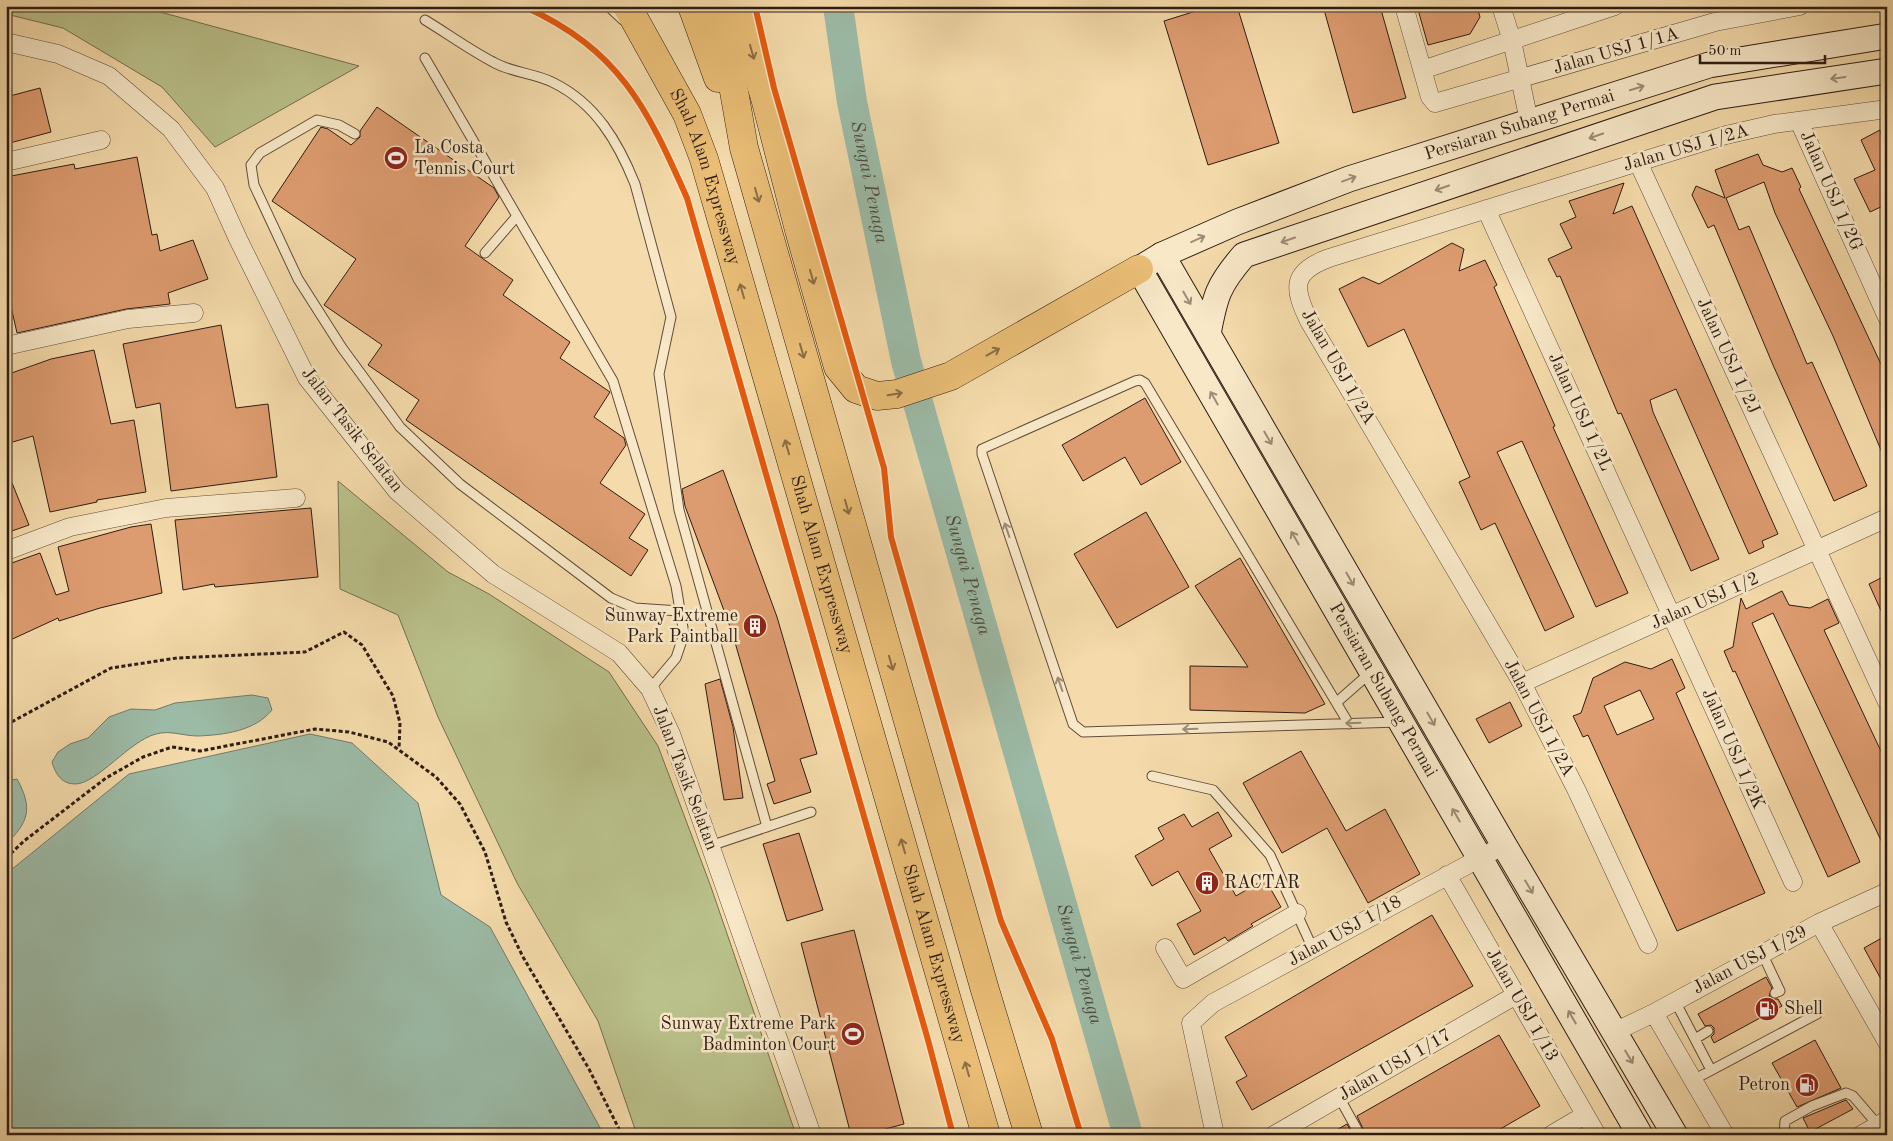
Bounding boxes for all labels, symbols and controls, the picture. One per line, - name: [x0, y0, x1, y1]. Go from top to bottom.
- street label: Jalan USJ 1/1A: [1551, 24, 1681, 78]
- scale bar: [1700, 32, 1826, 64]
- one-way arrow: [747, 44, 757, 60]
- text: 50 m: [1708, 44, 1742, 59]
- one-way arrow: [1831, 73, 1847, 83]
- one-way arrow: [1629, 83, 1645, 92]
- street label: Shah Alam Expressway: [666, 86, 743, 268]
- street label: Persiaran Subang Permai: [1422, 87, 1617, 164]
- water label: Sungai Penaga: [847, 119, 891, 245]
- street label: Jalan USJ 1/2A: [1621, 121, 1751, 175]
- street label: Jalan USJ 1/2G: [1797, 128, 1865, 254]
- one-way arrow: [1589, 132, 1605, 142]
- place label: La Costa Tennis Court: [414, 139, 515, 178]
- sports icon: La Costa Tennis Court: [383, 145, 409, 171]
- one-way arrow: [1341, 174, 1356, 183]
- one-way arrow: [1435, 184, 1451, 194]
- one-way arrow: [753, 186, 762, 202]
- one-way arrow: [1190, 234, 1205, 244]
- one-way arrow: [1281, 236, 1297, 246]
- one-way arrow: [808, 269, 817, 285]
- one-way arrow: [737, 283, 747, 299]
- one-way arrow: [1182, 290, 1192, 304]
- street label: Jalan USJ 1/2J: [1693, 295, 1763, 417]
- street label: Jalan USJ 1/2A: [1298, 306, 1378, 428]
- one-way arrow: [797, 343, 807, 359]
- one-way arrow: [986, 347, 1001, 357]
- street label: Jalan USJ 1/2L: [1545, 350, 1615, 474]
- street label: Jalan Tasik Selatan: [298, 364, 406, 496]
- one-way arrow: [886, 388, 902, 398]
- one-way arrow: [1208, 391, 1218, 405]
- one-way arrow: [1263, 431, 1273, 446]
- one-way arrow: [782, 439, 792, 455]
- street label: Shah Alam Expressway: [787, 473, 856, 657]
- one-way arrow: [842, 499, 852, 515]
- water label: Sungai Penaga: [941, 512, 994, 638]
- one-way arrow: [1002, 522, 1011, 538]
- one-way arrow: [1290, 532, 1300, 546]
- street label: Jalan USJ 1/2: [1648, 569, 1762, 633]
- one-way arrow: [1345, 571, 1355, 585]
- street label: Persiaran Subang Permai: [1326, 600, 1440, 780]
- place label: Sunway Extreme Park Paintball: [605, 607, 738, 646]
- building icon: Sunway Extreme Park Paintball: [742, 613, 768, 639]
- one-way arrow: [887, 655, 897, 671]
- street label: Jalan USJ 1/2A: [1501, 656, 1578, 780]
- one-way arrow: [1054, 676, 1064, 692]
- street label: Jalan USJ 1/2K: [1698, 686, 1768, 812]
- street label: Jalan Tasik Selatan: [649, 703, 721, 853]
- one-way arrow: [1426, 712, 1436, 727]
- one-way arrow: [1345, 719, 1361, 728]
- one-way arrow: [1182, 724, 1198, 733]
- one-way arrow: [1450, 809, 1460, 823]
- one-way arrow: [897, 838, 907, 854]
- street label: Shah Alam Expressway: [899, 862, 968, 1046]
- building icon: RACTAR: [1194, 870, 1220, 896]
- place label: RACTAR: [1224, 874, 1300, 892]
- one-way arrow: [1524, 879, 1534, 893]
- street label: Jalan USJ 1/18: [1285, 892, 1405, 970]
- water label: Sungai Penaga: [1053, 901, 1105, 1027]
- street label: Jalan USJ 1/29: [1690, 922, 1810, 998]
- street label: Jalan USJ 1/13: [1483, 946, 1561, 1064]
- fuel station icon: Shell: [1754, 996, 1780, 1022]
- place label: Shell: [1784, 1000, 1823, 1018]
- one-way arrow: [1567, 1010, 1577, 1024]
- place label: Sunway Extreme Park Badminton Court: [661, 1015, 836, 1054]
- sports icon: Sunway Extreme Park Badminton Court: [840, 1021, 866, 1047]
- street label: Jalan USJ 1/17: [1336, 1026, 1454, 1104]
- one-way arrow: [1624, 1049, 1634, 1063]
- one-way arrow: [962, 1062, 972, 1078]
- fuel station icon: Petron: [1794, 1072, 1820, 1098]
- place label: Petron: [1738, 1076, 1790, 1094]

